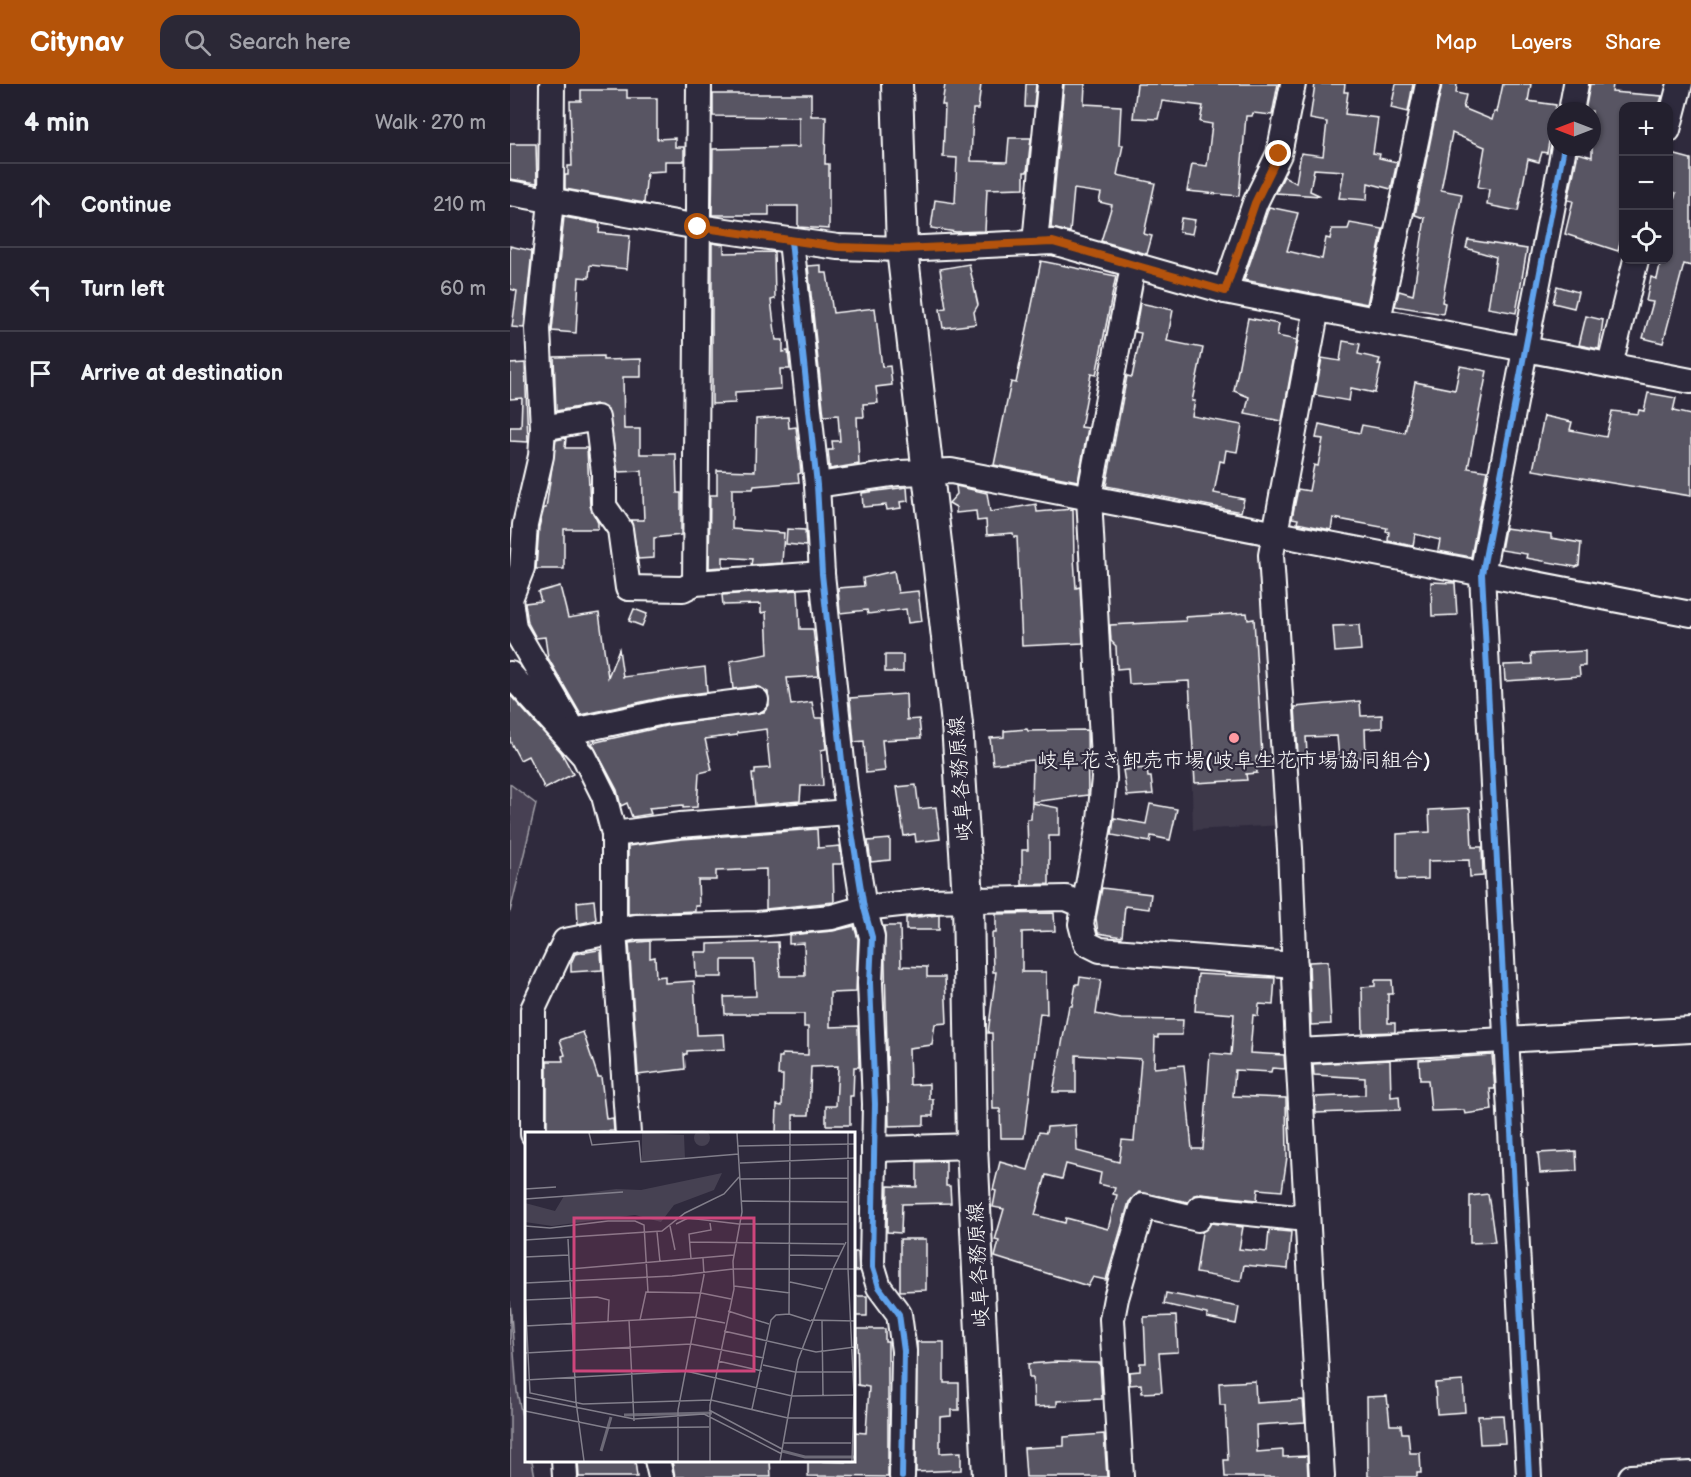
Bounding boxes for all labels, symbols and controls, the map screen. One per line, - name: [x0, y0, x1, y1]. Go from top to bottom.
- search box: [160, 15, 580, 69]
- text: Citynav: [30, 26, 124, 59]
- icon: search: [181, 26, 214, 59]
- text: Search here: [229, 29, 351, 56]
- text: Map: [1435, 30, 1477, 55]
- text: Layers: [1510, 30, 1572, 55]
- text: Share: [1605, 30, 1661, 55]
- north arrow: [1547, 102, 1601, 156]
- map controls: [1619, 102, 1673, 264]
- button: +: [1619, 102, 1673, 156]
- text: 4 min: [24, 108, 89, 139]
- text: Walk · 270 m: [375, 111, 486, 135]
- route end: [1265, 140, 1291, 166]
- button: −: [1619, 156, 1673, 210]
- icon: ahead: [24, 189, 57, 222]
- text: Continue: [81, 192, 171, 219]
- text: 210 m: [433, 193, 486, 217]
- button: locate: [1619, 210, 1673, 264]
- route start: [684, 213, 710, 239]
- icon: left: [24, 273, 57, 306]
- text: Turn left: [81, 276, 165, 303]
- text: 60 m: [440, 277, 486, 301]
- icon: arrive: [24, 357, 57, 390]
- text: Arrive at destination: [81, 360, 283, 387]
- street label: 岐阜各務原線: [944, 715, 977, 843]
- marker: 岐阜花き卸売市場(岐阜生花市場協同組合): [1227, 731, 1241, 745]
- place label: 岐阜花き卸売市場(岐阜生花市場協同組合): [1037, 748, 1431, 773]
- inset map: [525, 1132, 855, 1462]
- street label: 岐阜各務原線: [963, 1201, 994, 1329]

